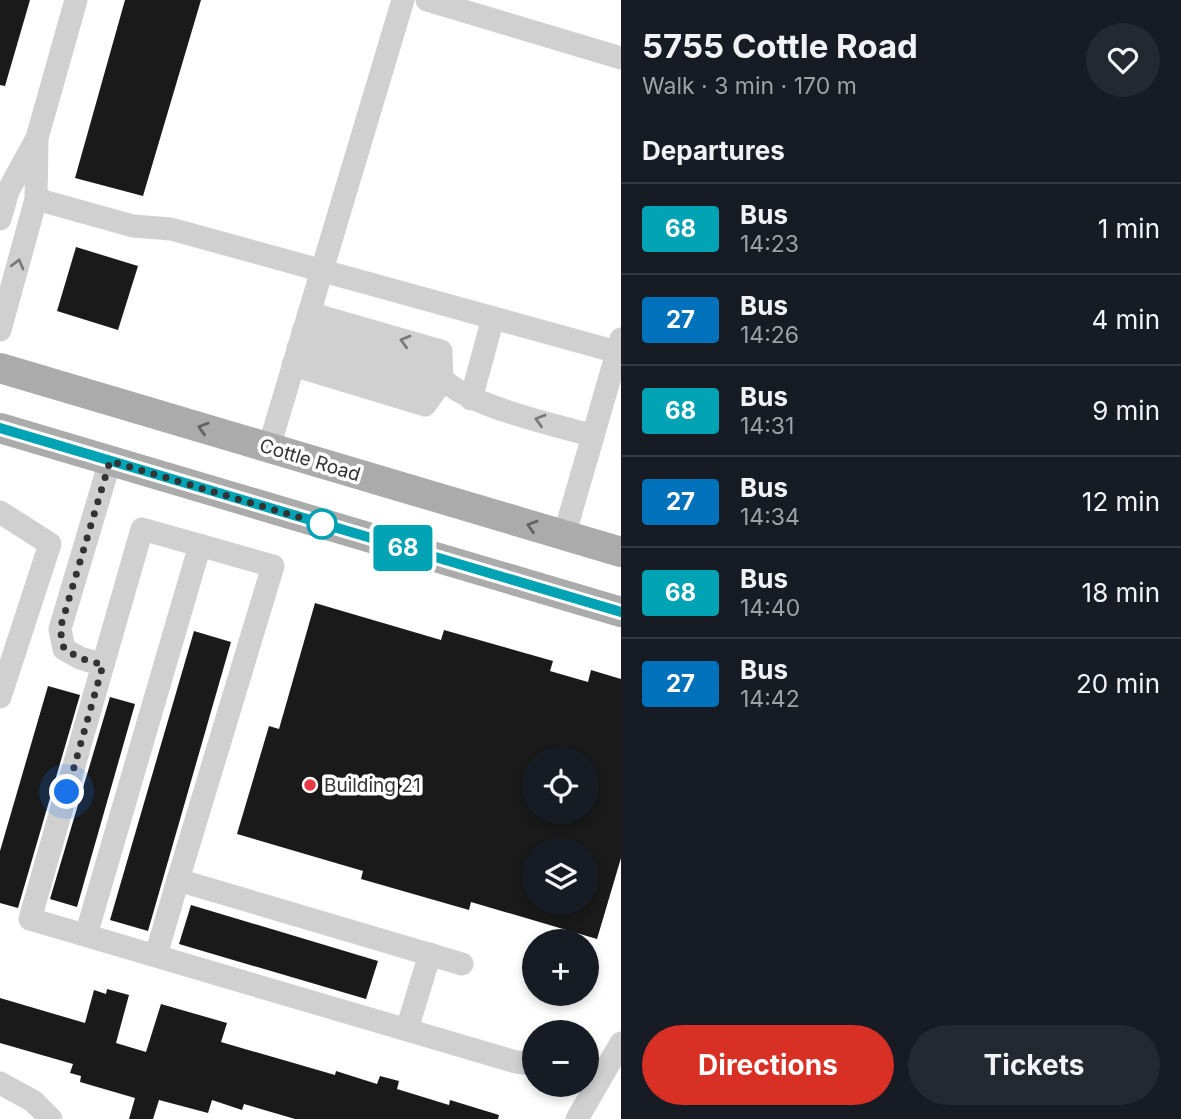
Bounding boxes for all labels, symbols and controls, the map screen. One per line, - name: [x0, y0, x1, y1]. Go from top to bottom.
- button: heart: [1086, 23, 1160, 97]
- text: 5755 Cottle Road: [642, 26, 918, 66]
- text: Walk · 3 min · 170 m: [642, 72, 857, 100]
- text: Departures: [642, 135, 785, 166]
- text: Bus: [740, 199, 788, 230]
- text: 1 min: [1098, 213, 1160, 244]
- text: 68: [665, 214, 696, 243]
- text: 14:23: [740, 230, 799, 258]
- one-way arrow: [10, 259, 24, 271]
- text: Bus: [740, 290, 788, 321]
- text: 4 min: [1091, 304, 1160, 335]
- text: 27: [666, 305, 695, 334]
- text: 14:26: [740, 321, 799, 349]
- one-way arrow: [399, 334, 411, 349]
- text: Bus: [740, 381, 788, 412]
- text: 9 min: [1092, 395, 1160, 426]
- text: 68: [665, 396, 696, 425]
- text: 14:31: [740, 412, 794, 440]
- one-way arrow: [534, 414, 546, 428]
- one-way arrow: [197, 422, 209, 437]
- street label: Cottle Road: [257, 434, 363, 486]
- text: Bus: [740, 472, 788, 503]
- text: 12 min: [1082, 486, 1160, 517]
- text: 27: [666, 487, 695, 516]
- text: 14:34: [740, 503, 800, 531]
- unlabelled marker: [307, 509, 337, 539]
- one-way arrow: [526, 520, 538, 535]
- line badge: 68: [372, 525, 434, 571]
- text: 68: [387, 533, 419, 562]
- text: Bus: [740, 563, 788, 594]
- text: 18 min: [1082, 577, 1160, 608]
- text: 68: [665, 578, 696, 607]
- text: 14:40: [740, 594, 800, 622]
- text: Bus: [740, 654, 788, 685]
- text: 20 min: [1076, 668, 1160, 699]
- text: 27: [666, 669, 695, 698]
- text: 14:42: [740, 685, 800, 713]
- map controls: [522, 747, 599, 1097]
- button: locate: [522, 747, 599, 824]
- your location: [49, 774, 84, 809]
- place label: Building 21: [324, 774, 421, 797]
- marker: Building 21: [302, 777, 318, 793]
- button: layers: [522, 838, 599, 915]
- button: +: [522, 929, 599, 1006]
- button: −: [522, 1020, 599, 1097]
- button: Directions: [642, 1025, 894, 1105]
- button: Tickets: [908, 1025, 1160, 1105]

